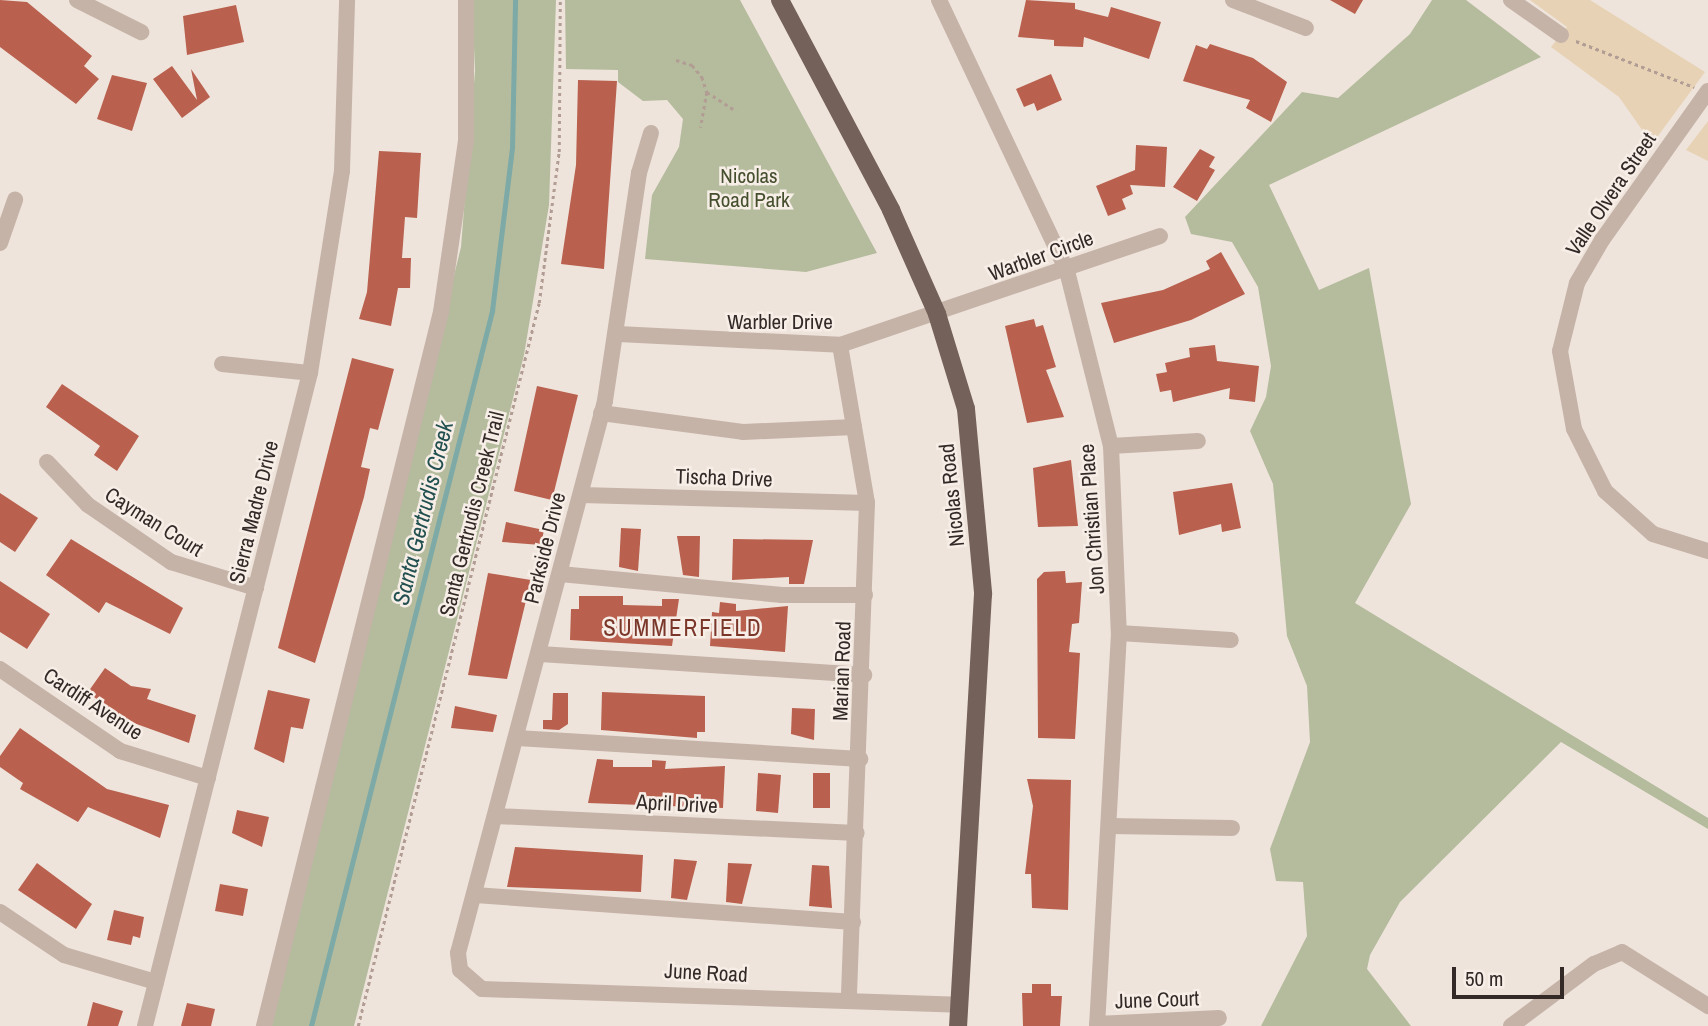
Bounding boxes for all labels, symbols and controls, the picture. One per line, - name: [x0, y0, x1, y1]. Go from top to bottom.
- street label: Valle Olvera Street: [1560, 128, 1662, 260]
- park label: Nicolas Road Park: [708, 163, 790, 213]
- street label: Warbler Circle: [985, 225, 1097, 287]
- street label: Warbler Drive: [727, 309, 833, 335]
- street label: Santa Gertrudis Creek Trail: [434, 409, 510, 619]
- water label: Santa Gertrudis Creek: [387, 418, 459, 608]
- street label: Sierra Madre Drive: [224, 438, 284, 586]
- street label: Nicolas Road: [934, 442, 970, 548]
- street label: Jon Christian Place: [1074, 443, 1110, 595]
- street label: Tischa Drive: [675, 464, 773, 492]
- street label: Cayman Court: [100, 482, 208, 562]
- street label: Parkside Drive: [519, 490, 571, 606]
- district label: SUMMERFIELD: [605, 614, 761, 642]
- street label: Marian Road: [828, 621, 856, 721]
- street label: Cardiff Avenue: [38, 662, 148, 746]
- street label: April Drive: [636, 789, 718, 819]
- scale bar: [1456, 953, 1568, 997]
- street label: June Road: [664, 958, 748, 988]
- text: 50 m: [1465, 964, 1503, 993]
- street label: June Court: [1114, 986, 1200, 1014]

